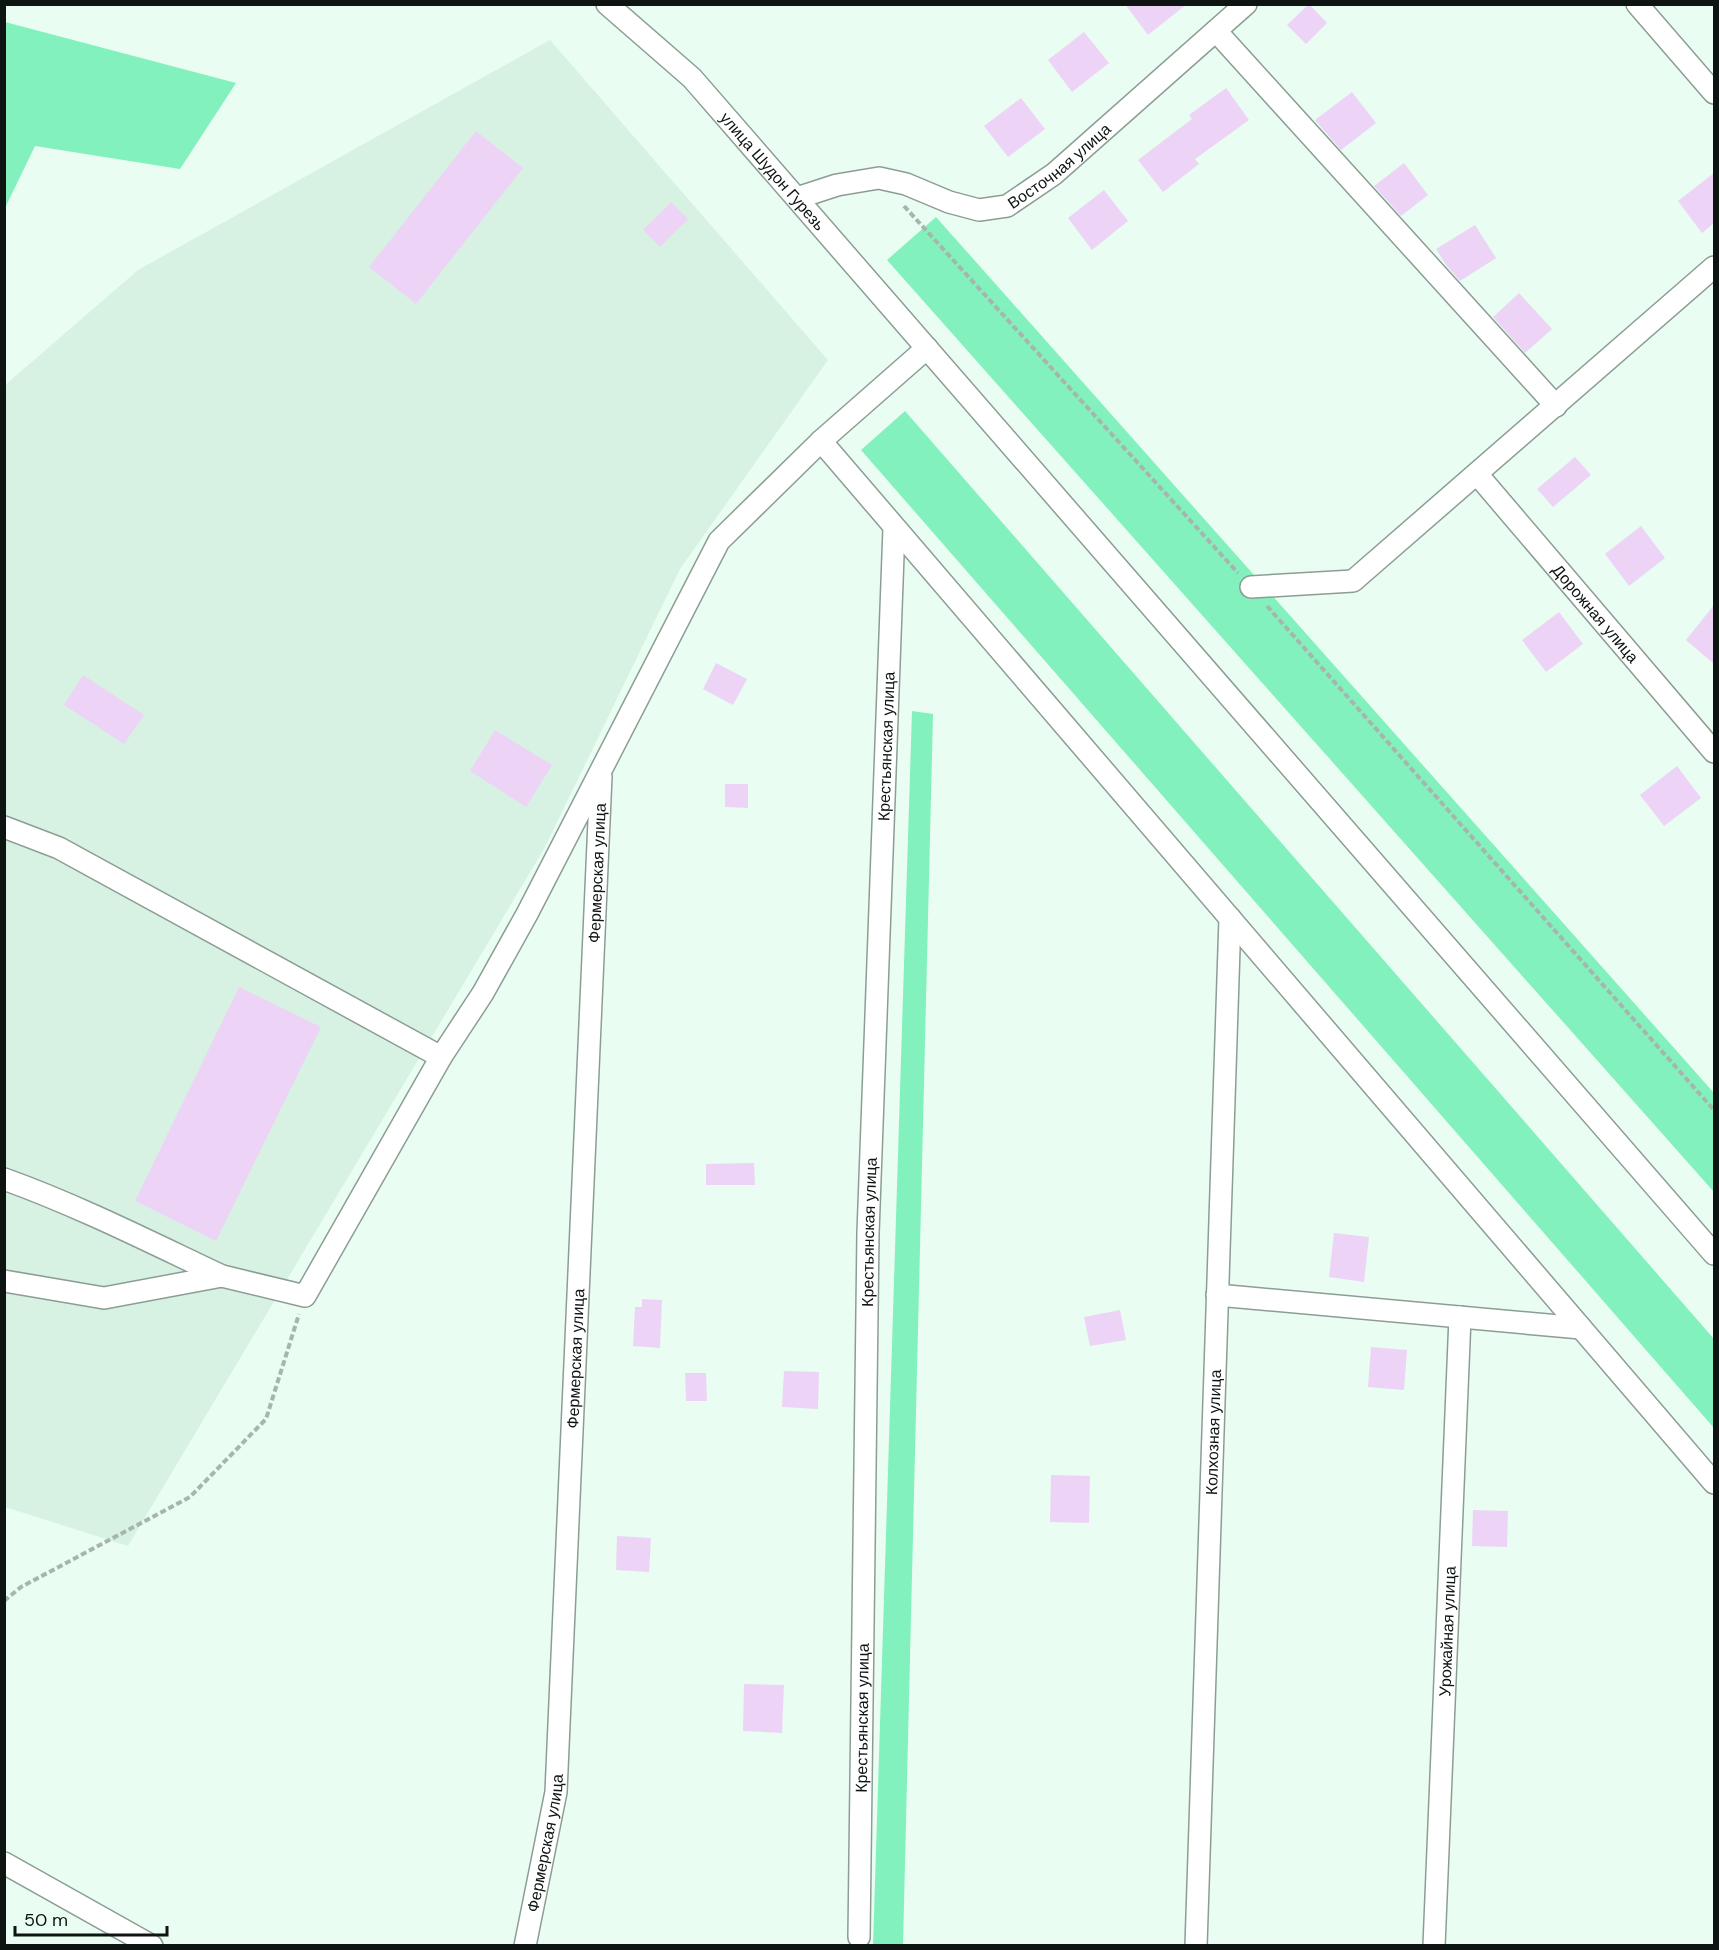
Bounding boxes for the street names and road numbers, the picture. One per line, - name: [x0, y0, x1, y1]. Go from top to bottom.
- street label: улица Шудон Гурезь: [716, 107, 830, 235]
- street label: Восточная улица: [1003, 118, 1115, 213]
- street label: Дорожная улица: [1548, 560, 1644, 667]
- street label: Крестьянская улица: [873, 671, 899, 821]
- street label: Фермерская улица: [583, 802, 610, 943]
- street label: Крестьянская улица: [857, 1157, 881, 1307]
- street label: Фермерская улица: [562, 1288, 589, 1429]
- street label: Колхозная улица: [1200, 1369, 1226, 1495]
- street label: Урожайная улица: [1434, 1566, 1460, 1697]
- street label: Крестьянская улица: [850, 1643, 873, 1793]
- street label: Фермерская улица: [522, 1774, 567, 1914]

